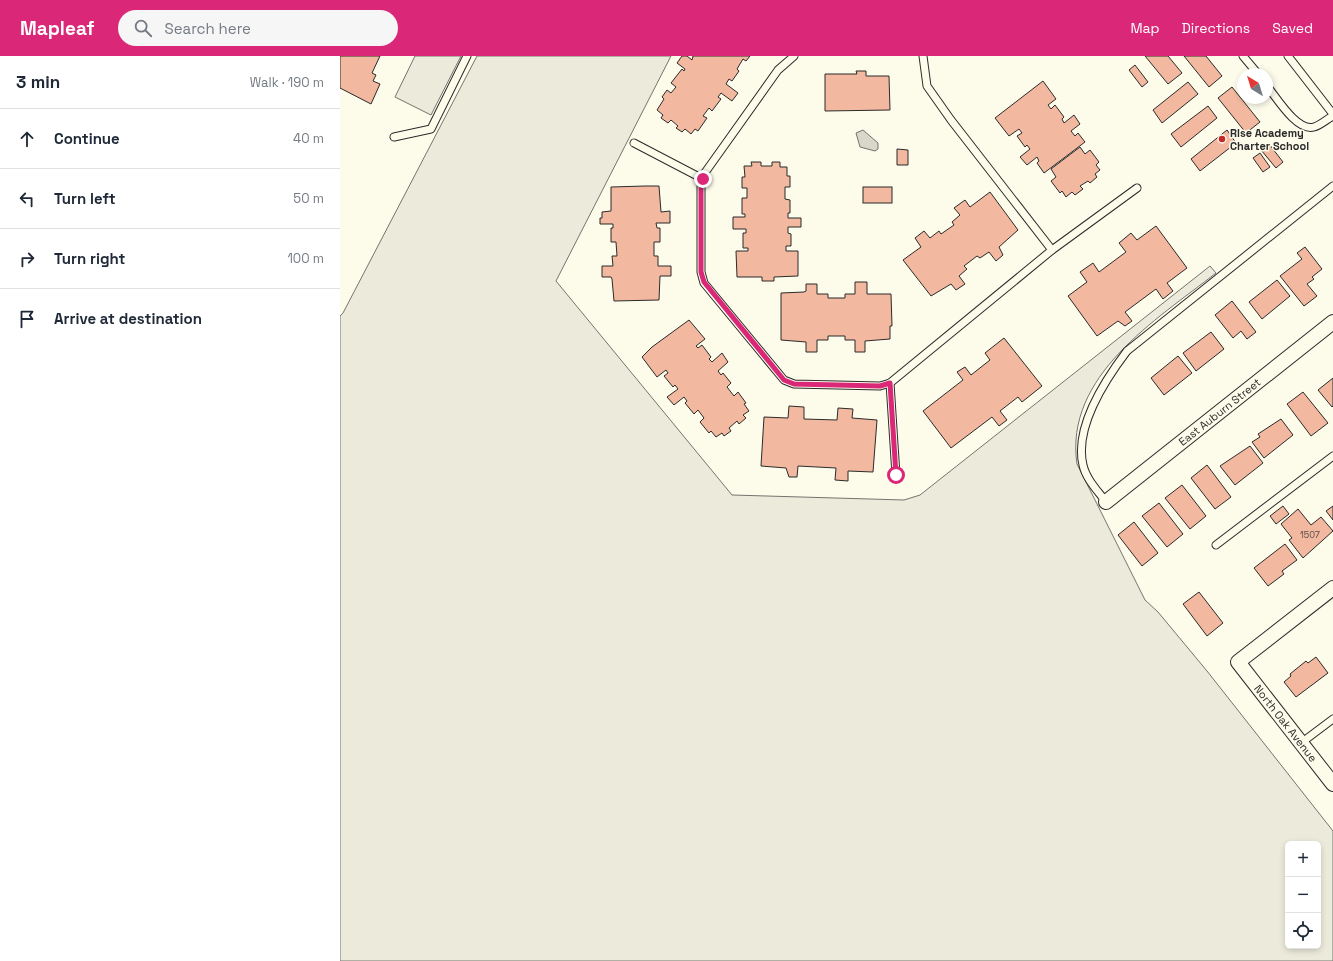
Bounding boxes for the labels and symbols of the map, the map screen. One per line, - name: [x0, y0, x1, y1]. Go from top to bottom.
- north arrow: [1237, 68, 1273, 104]
- place label: Rise Academy Charter School: [1230, 126, 1309, 153]
- marker: Rise Academy Charter School: [1217, 134, 1227, 144]
- route end: [694, 170, 712, 188]
- street label: East Auburn Street: [1176, 375, 1263, 449]
- route start: [887, 466, 905, 484]
- house number: 1507: [1300, 529, 1320, 541]
- street label: North Oak Avenue: [1251, 682, 1320, 765]

